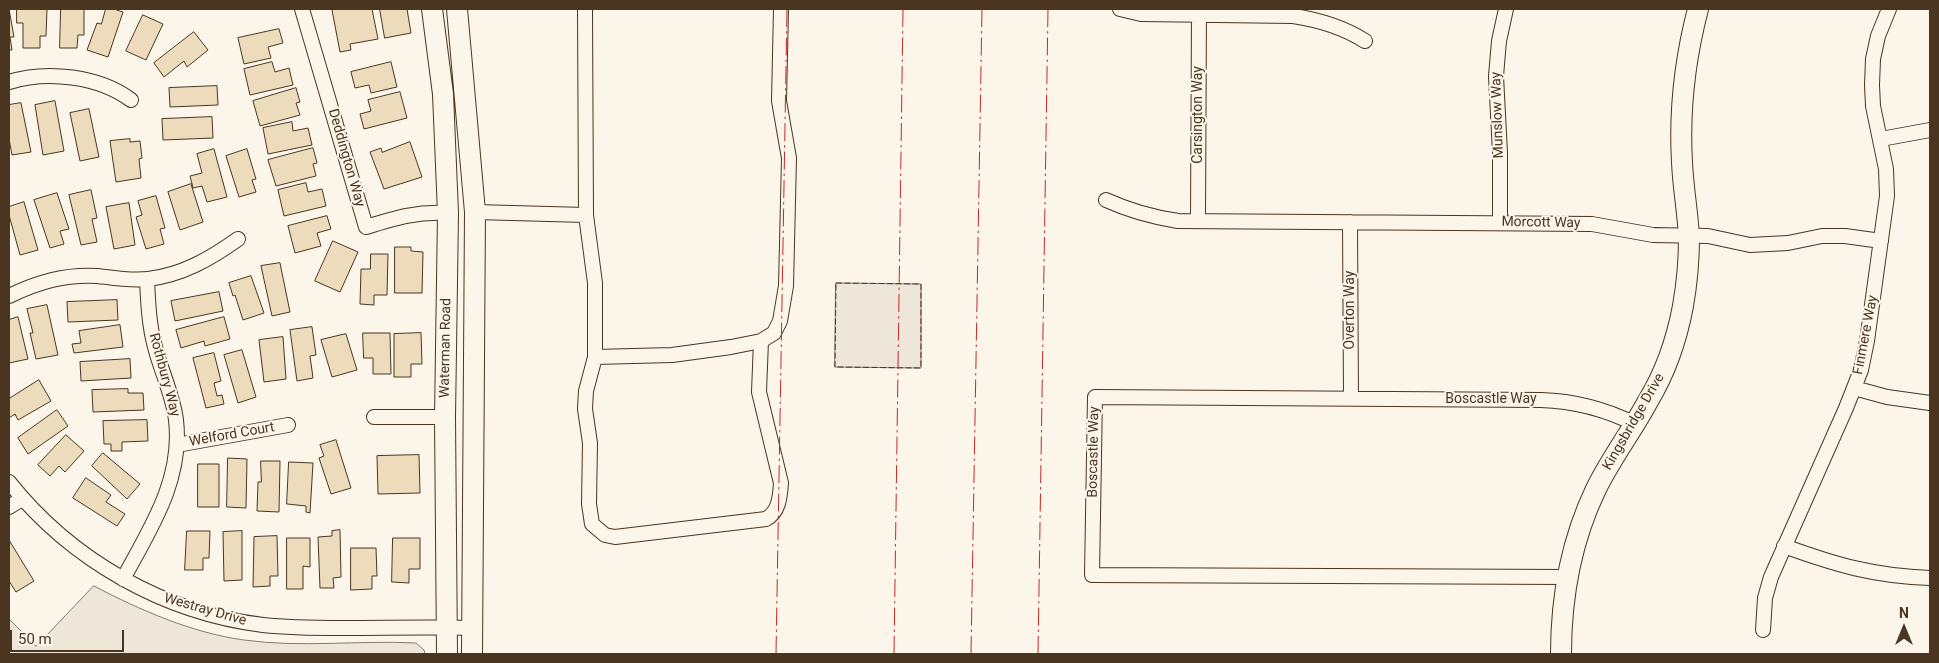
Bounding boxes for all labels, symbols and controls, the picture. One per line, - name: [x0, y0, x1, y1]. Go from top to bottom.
- street label: Carsington Way: [1190, 66, 1206, 164]
- street label: Munslow Way: [1488, 71, 1508, 159]
- street label: Deddington Way: [324, 107, 368, 209]
- street label: Morcott Way: [1501, 214, 1581, 232]
- street label: Overton Way: [1342, 271, 1358, 349]
- street label: Finmere Way: [1850, 294, 1882, 376]
- street label: Waterman Road: [437, 298, 455, 398]
- street label: Rothbury Way: [145, 331, 183, 419]
- street label: Kingsbridge Drive: [1599, 371, 1669, 473]
- street label: Boscastle Way: [1445, 391, 1537, 407]
- street label: Boscastle Way: [1085, 406, 1103, 498]
- street label: Welford Court: [188, 419, 276, 451]
- street label: Westray Drive: [162, 590, 248, 630]
- north arrow: [1879, 603, 1929, 653]
- text: N: [1899, 605, 1909, 621]
- scale bar: [12, 620, 126, 652]
- text: 50 m: [18, 630, 52, 648]

